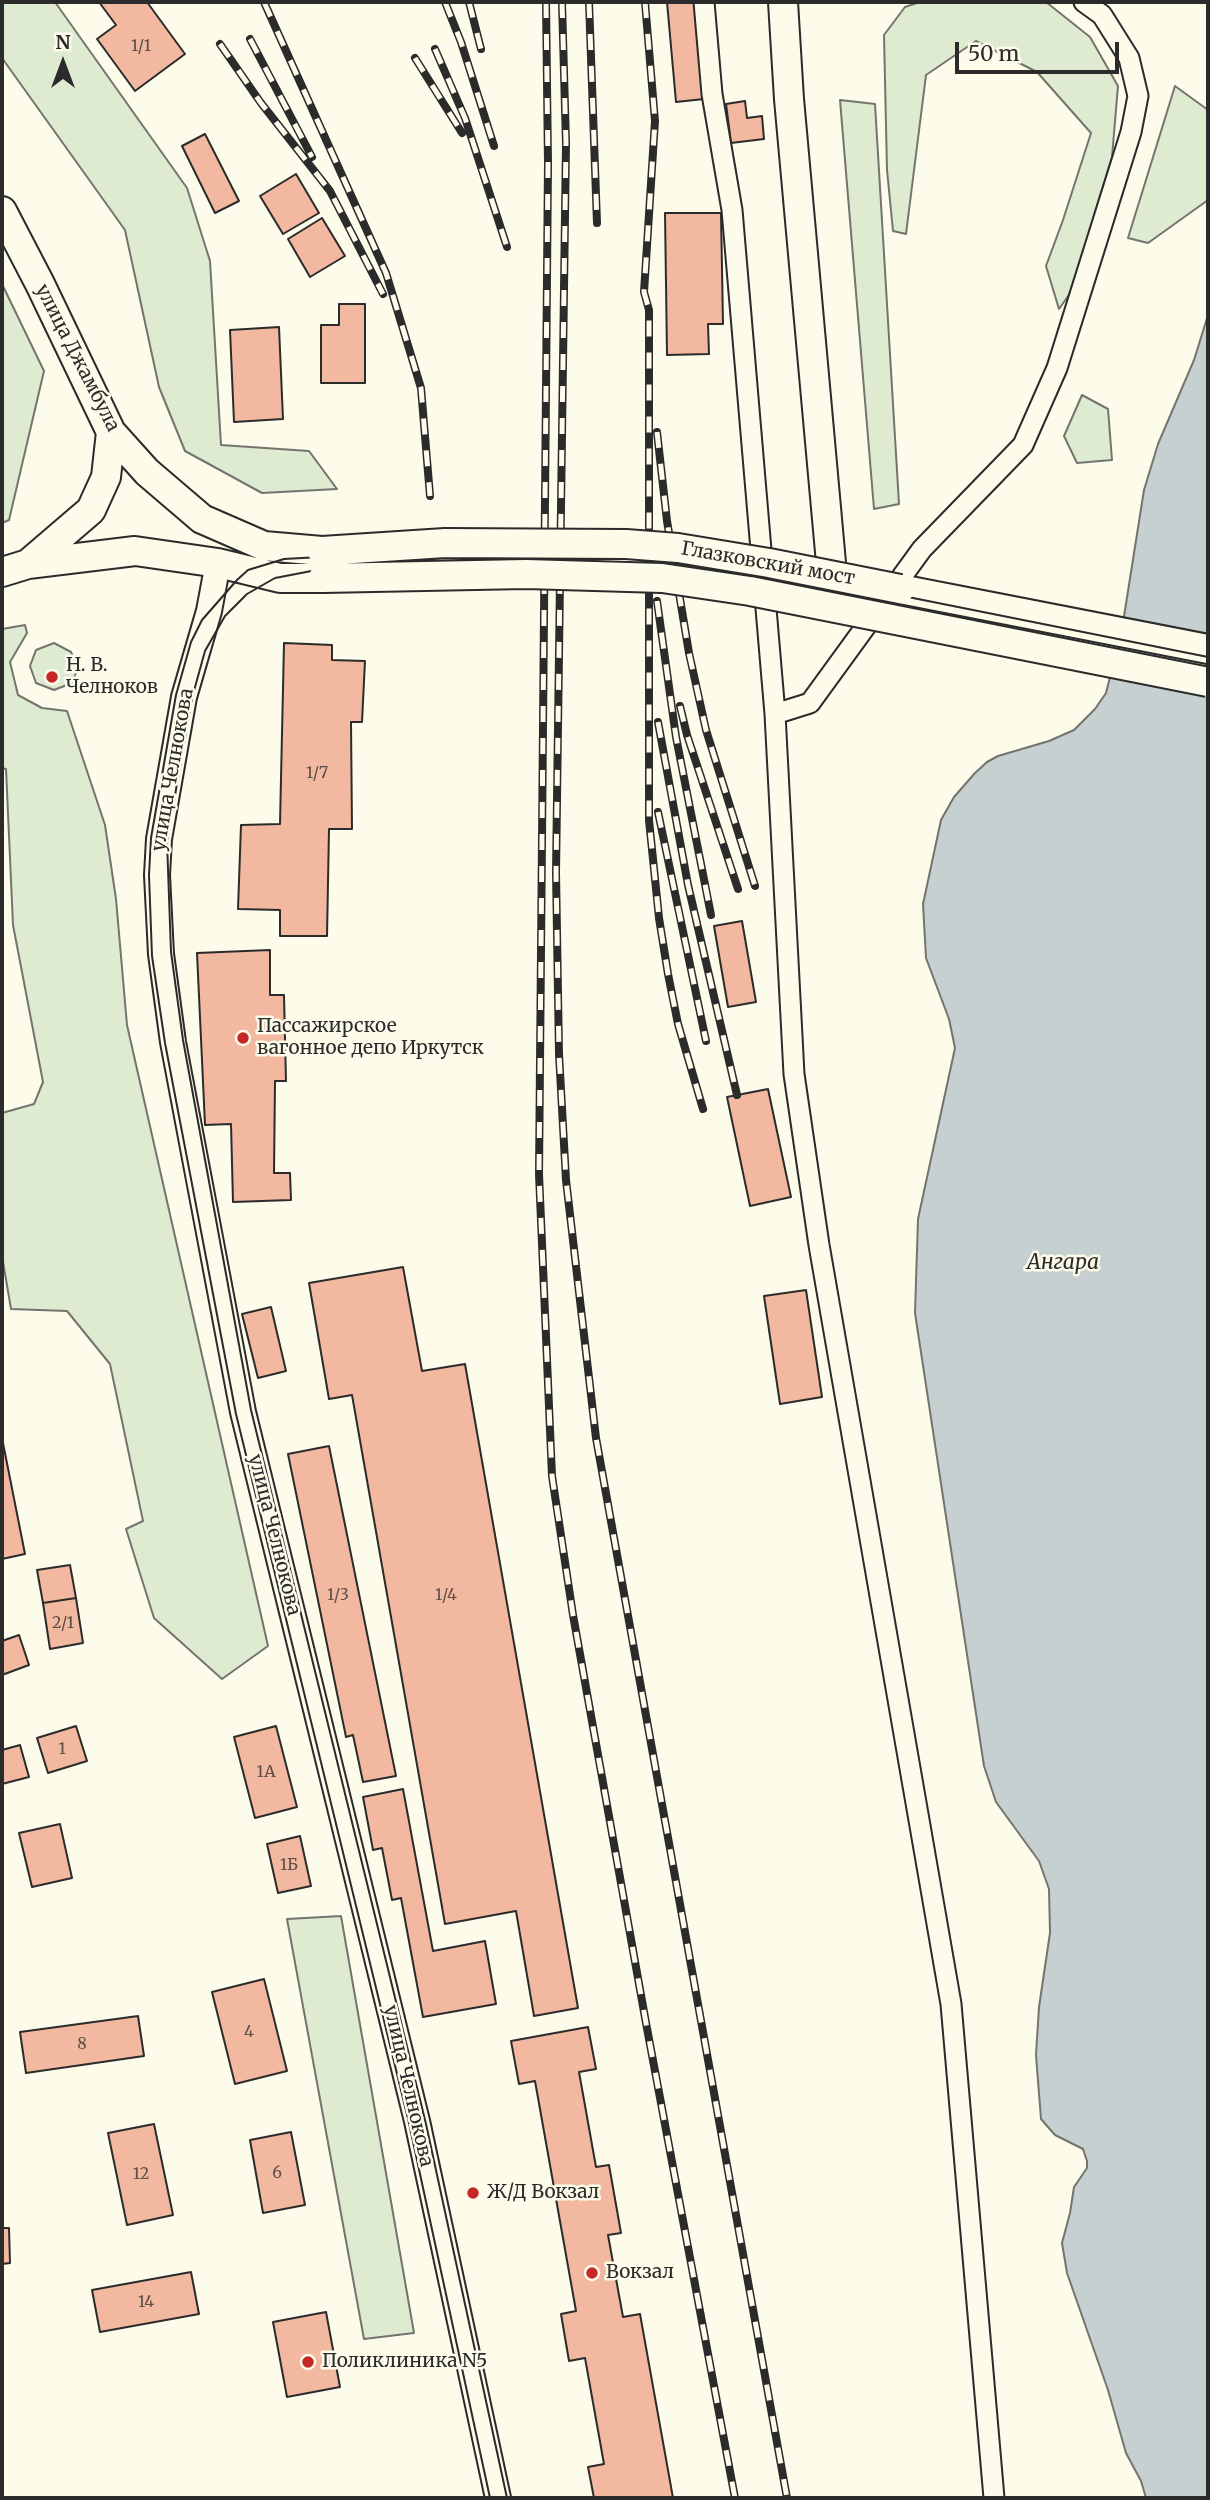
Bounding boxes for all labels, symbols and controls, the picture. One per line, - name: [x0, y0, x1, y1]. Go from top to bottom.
- north arrow: [28, 28, 98, 98]
- scale bar: [958, 28, 1122, 72]
- text: N: [55, 30, 71, 54]
- house number: 1/1: [131, 36, 151, 56]
- text: 50 m: [968, 40, 1019, 67]
- street label: улица Джамбула: [30, 281, 124, 435]
- street label: Глазковский мост: [679, 537, 857, 591]
- place label: Н. В. Челноков: [66, 655, 158, 699]
- marker: Н. В. Челноков: [44, 669, 60, 685]
- street label: улица Челнокова: [147, 687, 199, 853]
- house number: 1/7: [306, 763, 328, 783]
- place label: Пассажирское вагонное депо Иркутск: [257, 1016, 484, 1060]
- marker: Пассажирское вагонное депо Иркутск: [235, 1030, 251, 1046]
- water label: Ангара: [1027, 1250, 1099, 1276]
- street label: улица Челнокова: [243, 1452, 305, 1618]
- house number: 1/3: [327, 1585, 349, 1605]
- house number: 1/4: [435, 1585, 457, 1605]
- house number: 2/1: [52, 1613, 74, 1633]
- house number: 1: [58, 1739, 66, 1759]
- house number: 1А: [257, 1762, 275, 1782]
- house number: 1Б: [280, 1855, 298, 1875]
- street label: улица Челнокова: [378, 2003, 438, 2169]
- house number: 4: [244, 2022, 254, 2042]
- house number: 8: [77, 2034, 87, 2054]
- house number: 6: [272, 2163, 282, 2183]
- house number: 12: [133, 2164, 149, 2184]
- place label: Ж/Д Вокзал: [487, 2182, 599, 2204]
- marker: Ж/Д Вокзал: [465, 2185, 481, 2201]
- place label: Вокзал: [606, 2262, 674, 2284]
- marker: Вокзал: [584, 2265, 600, 2281]
- house number: 14: [138, 2292, 154, 2312]
- place label: Поликлиника N5: [322, 2351, 487, 2373]
- marker: Поликлиника N5: [300, 2354, 316, 2370]

